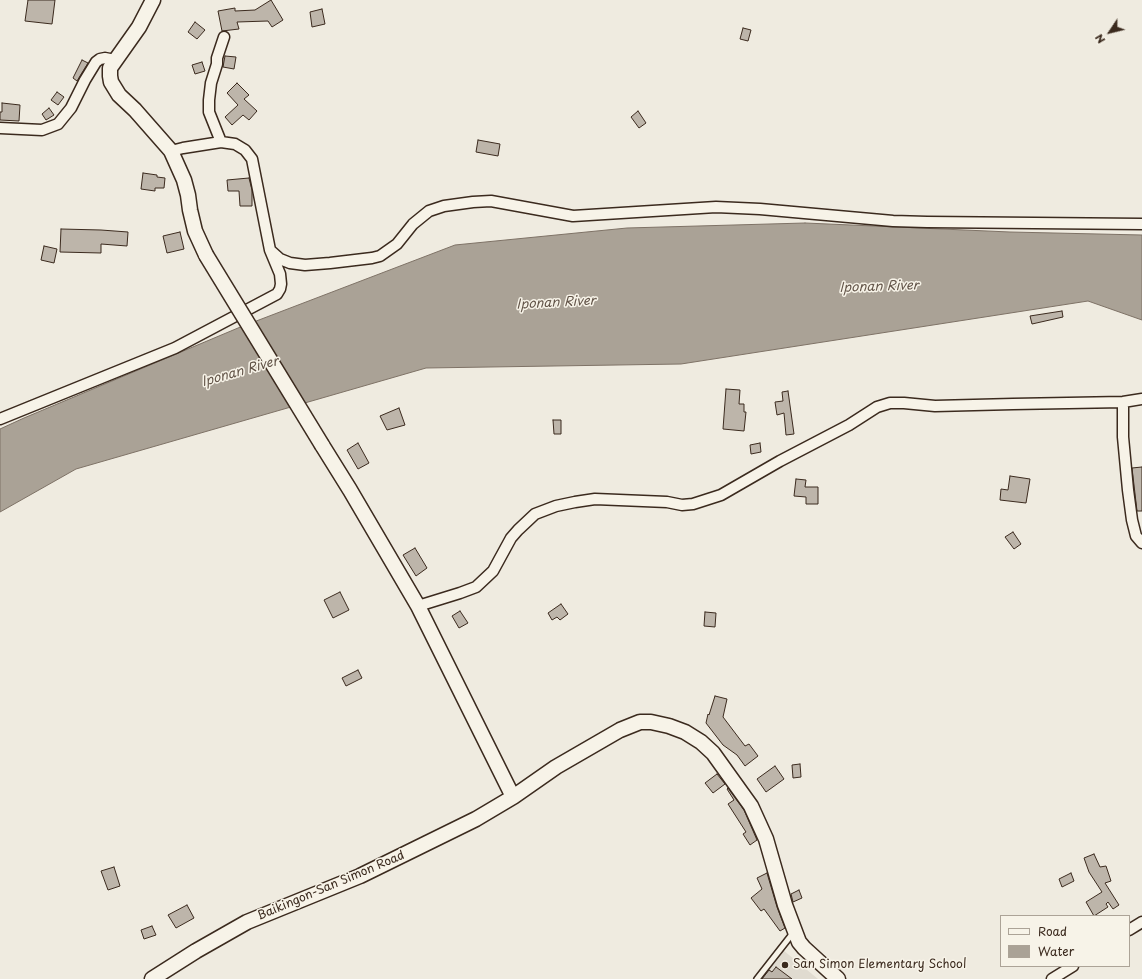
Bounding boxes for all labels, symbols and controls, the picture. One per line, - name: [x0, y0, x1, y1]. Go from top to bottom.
- north arrow: [1090, 12, 1130, 52]
- text: N: [1090, 31, 1109, 48]
- water label: Iponan River: [839, 278, 919, 296]
- water label: Iponan River: [516, 293, 596, 313]
- water label: Iponan River: [200, 354, 280, 390]
- street label: Baikingon-San Simon Road: [255, 848, 407, 924]
- legend: [1000, 915, 1130, 967]
- text: Road: [1038, 922, 1067, 940]
- text: Water: [1038, 942, 1074, 960]
- place label: San Simon Elementary School: [793, 958, 966, 972]
- marker: San Simon Elementary School: [780, 960, 790, 970]

